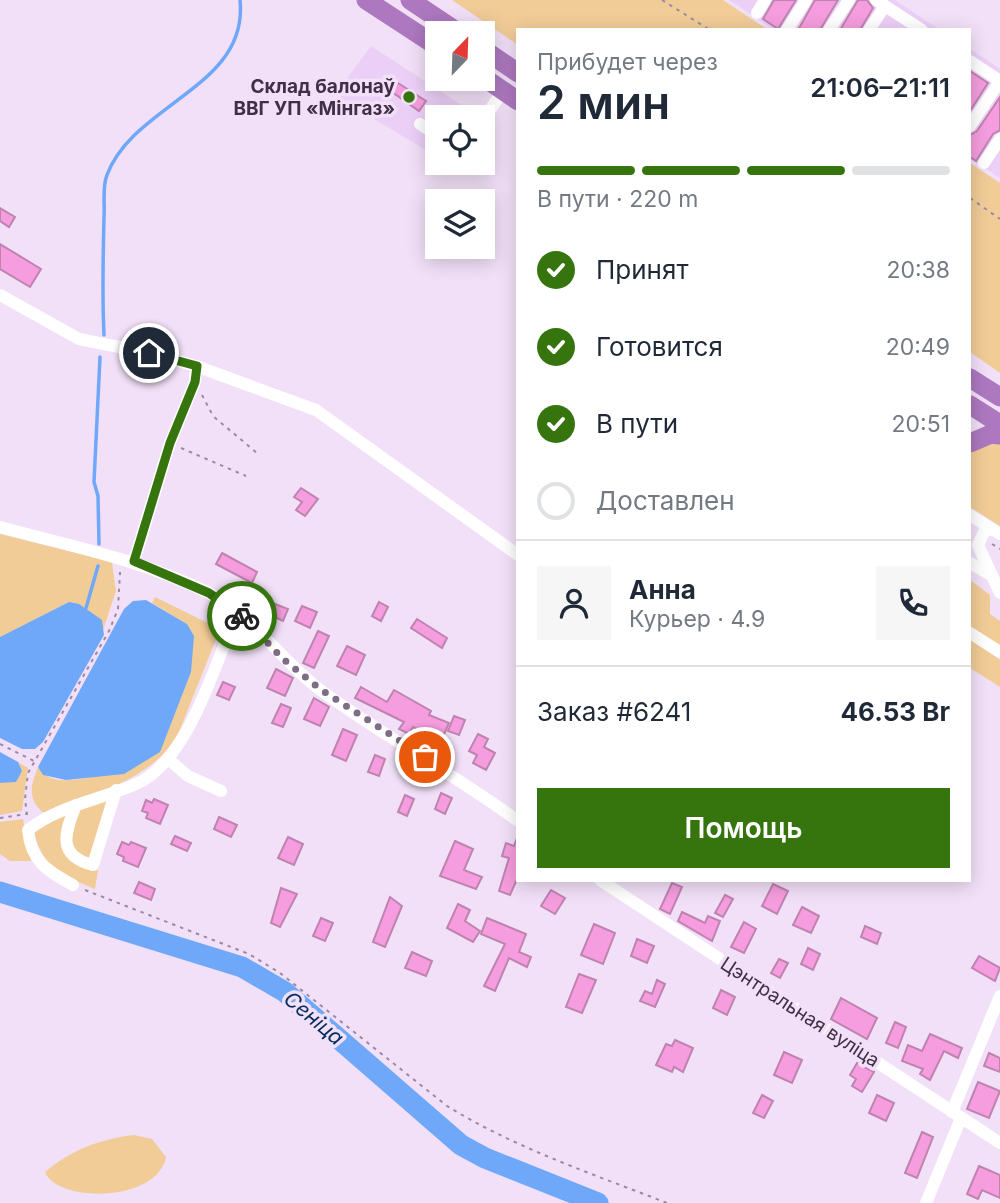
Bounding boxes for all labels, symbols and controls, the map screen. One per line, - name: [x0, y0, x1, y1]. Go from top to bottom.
- north arrow: [425, 21, 495, 91]
- map controls: [425, 21, 495, 259]
- text: Прибудет через: [537, 48, 718, 76]
- text: 21:06–21:11: [810, 72, 950, 103]
- text: 2 мин: [537, 74, 670, 130]
- place label: Склад балонаў ВВГ УП «Мінгаз»: [233, 75, 396, 120]
- marker: Склад балонаў ВВГ УП «Мінгаз»: [401, 89, 417, 105]
- button: locate: [425, 105, 495, 175]
- text: В пути · 220 m: [537, 185, 698, 213]
- button: layers: [425, 189, 495, 259]
- icon: check: [537, 251, 575, 289]
- text: Принят: [596, 254, 689, 285]
- text: 20:38: [886, 256, 950, 284]
- pin: [119, 323, 179, 383]
- icon: check: [537, 328, 575, 366]
- text: Готовится: [596, 331, 723, 362]
- text: 20:49: [886, 333, 950, 361]
- icon: home: [130, 334, 168, 372]
- icon: check: [537, 405, 575, 443]
- text: В пути: [596, 408, 678, 439]
- text: 20:51: [892, 410, 950, 438]
- text: Доставлен: [596, 485, 735, 516]
- button: person: [537, 566, 611, 640]
- button: phone: [876, 566, 950, 640]
- text: Анна: [629, 574, 696, 605]
- courier: [207, 581, 277, 651]
- icon: bike: [223, 597, 261, 635]
- text: Курьер · 4.9: [629, 605, 765, 633]
- text: Заказ #6241: [537, 696, 691, 727]
- text: 46.53 Br: [840, 696, 950, 727]
- pin: [395, 727, 455, 787]
- icon: bag: [406, 738, 444, 776]
- button: Помощь: [537, 788, 950, 868]
- street label: Цэнтральная вуліца: [716, 952, 884, 1072]
- water label: Сеніца: [279, 986, 349, 1050]

